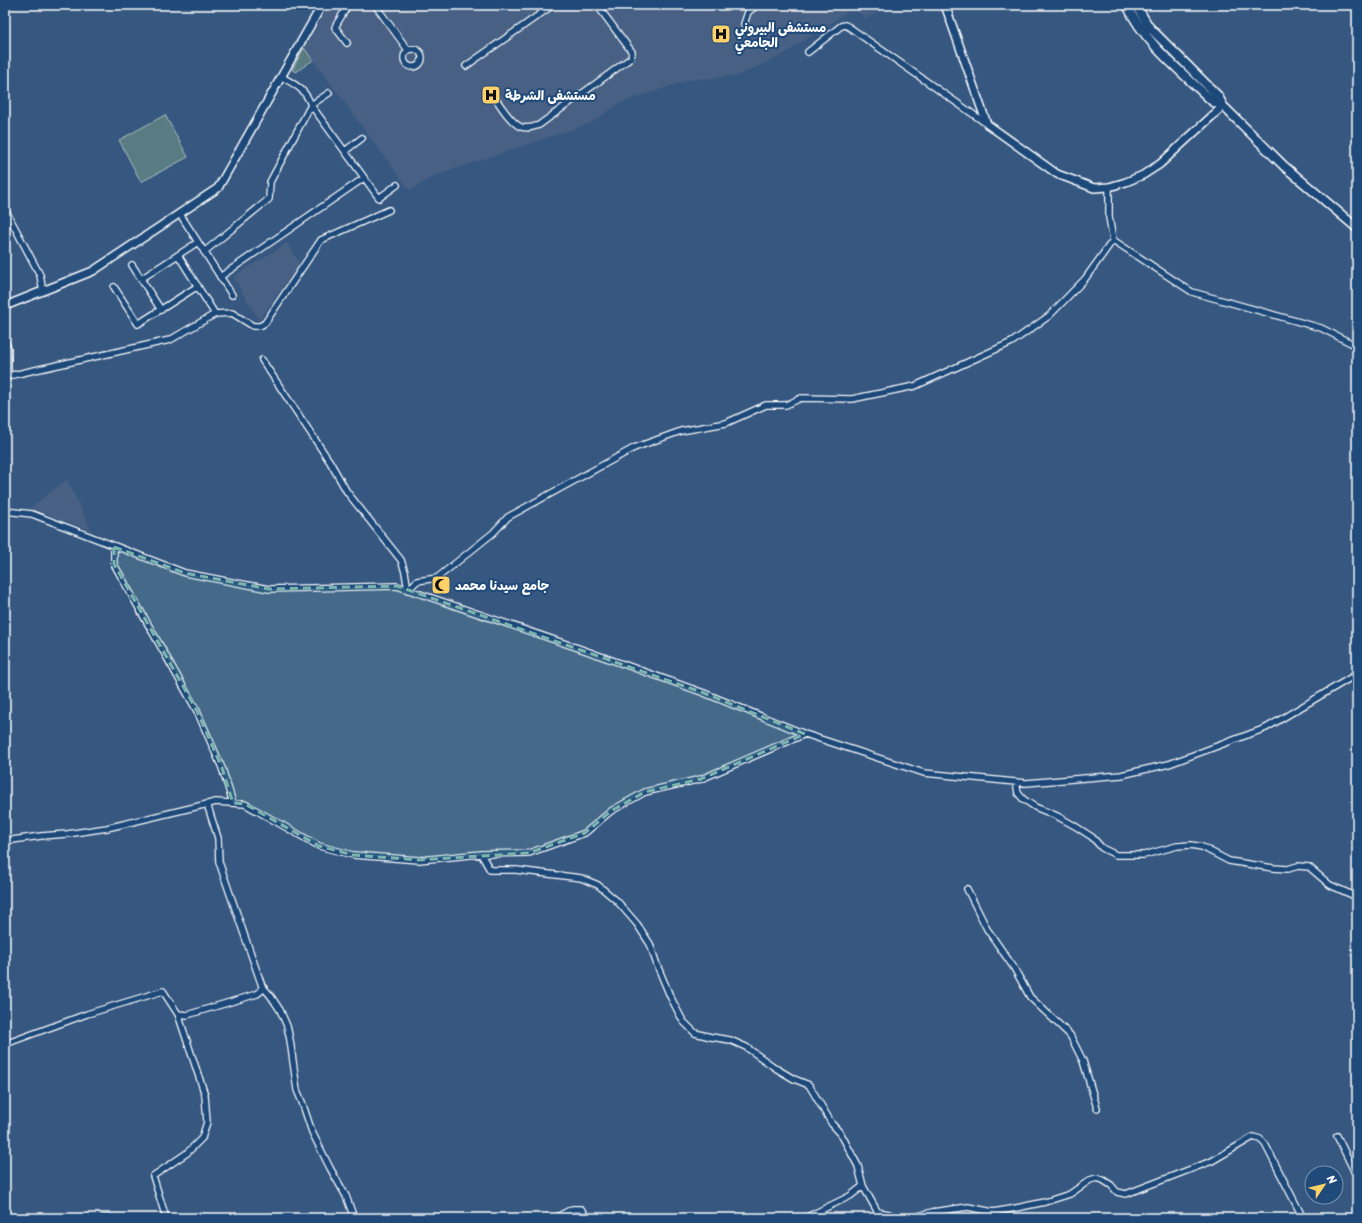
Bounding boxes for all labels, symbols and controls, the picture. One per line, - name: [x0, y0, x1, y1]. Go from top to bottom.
- place label: مستشفى البيروني الجامعي: [735, 16, 826, 55]
- hospital icon: مستشفى البيروني الجامعي: [710, 23, 732, 45]
- hospital icon: مستشفى الشرطة: [480, 84, 502, 106]
- place label: مستشفى الشرطة: [505, 84, 596, 107]
- mosque icon: جامع سيدنا محمد: [430, 574, 452, 596]
- place label: جامع سيدنا محمد: [455, 574, 550, 597]
- north arrow: [1304, 1165, 1344, 1205]
- text: N: [1321, 1170, 1342, 1188]

